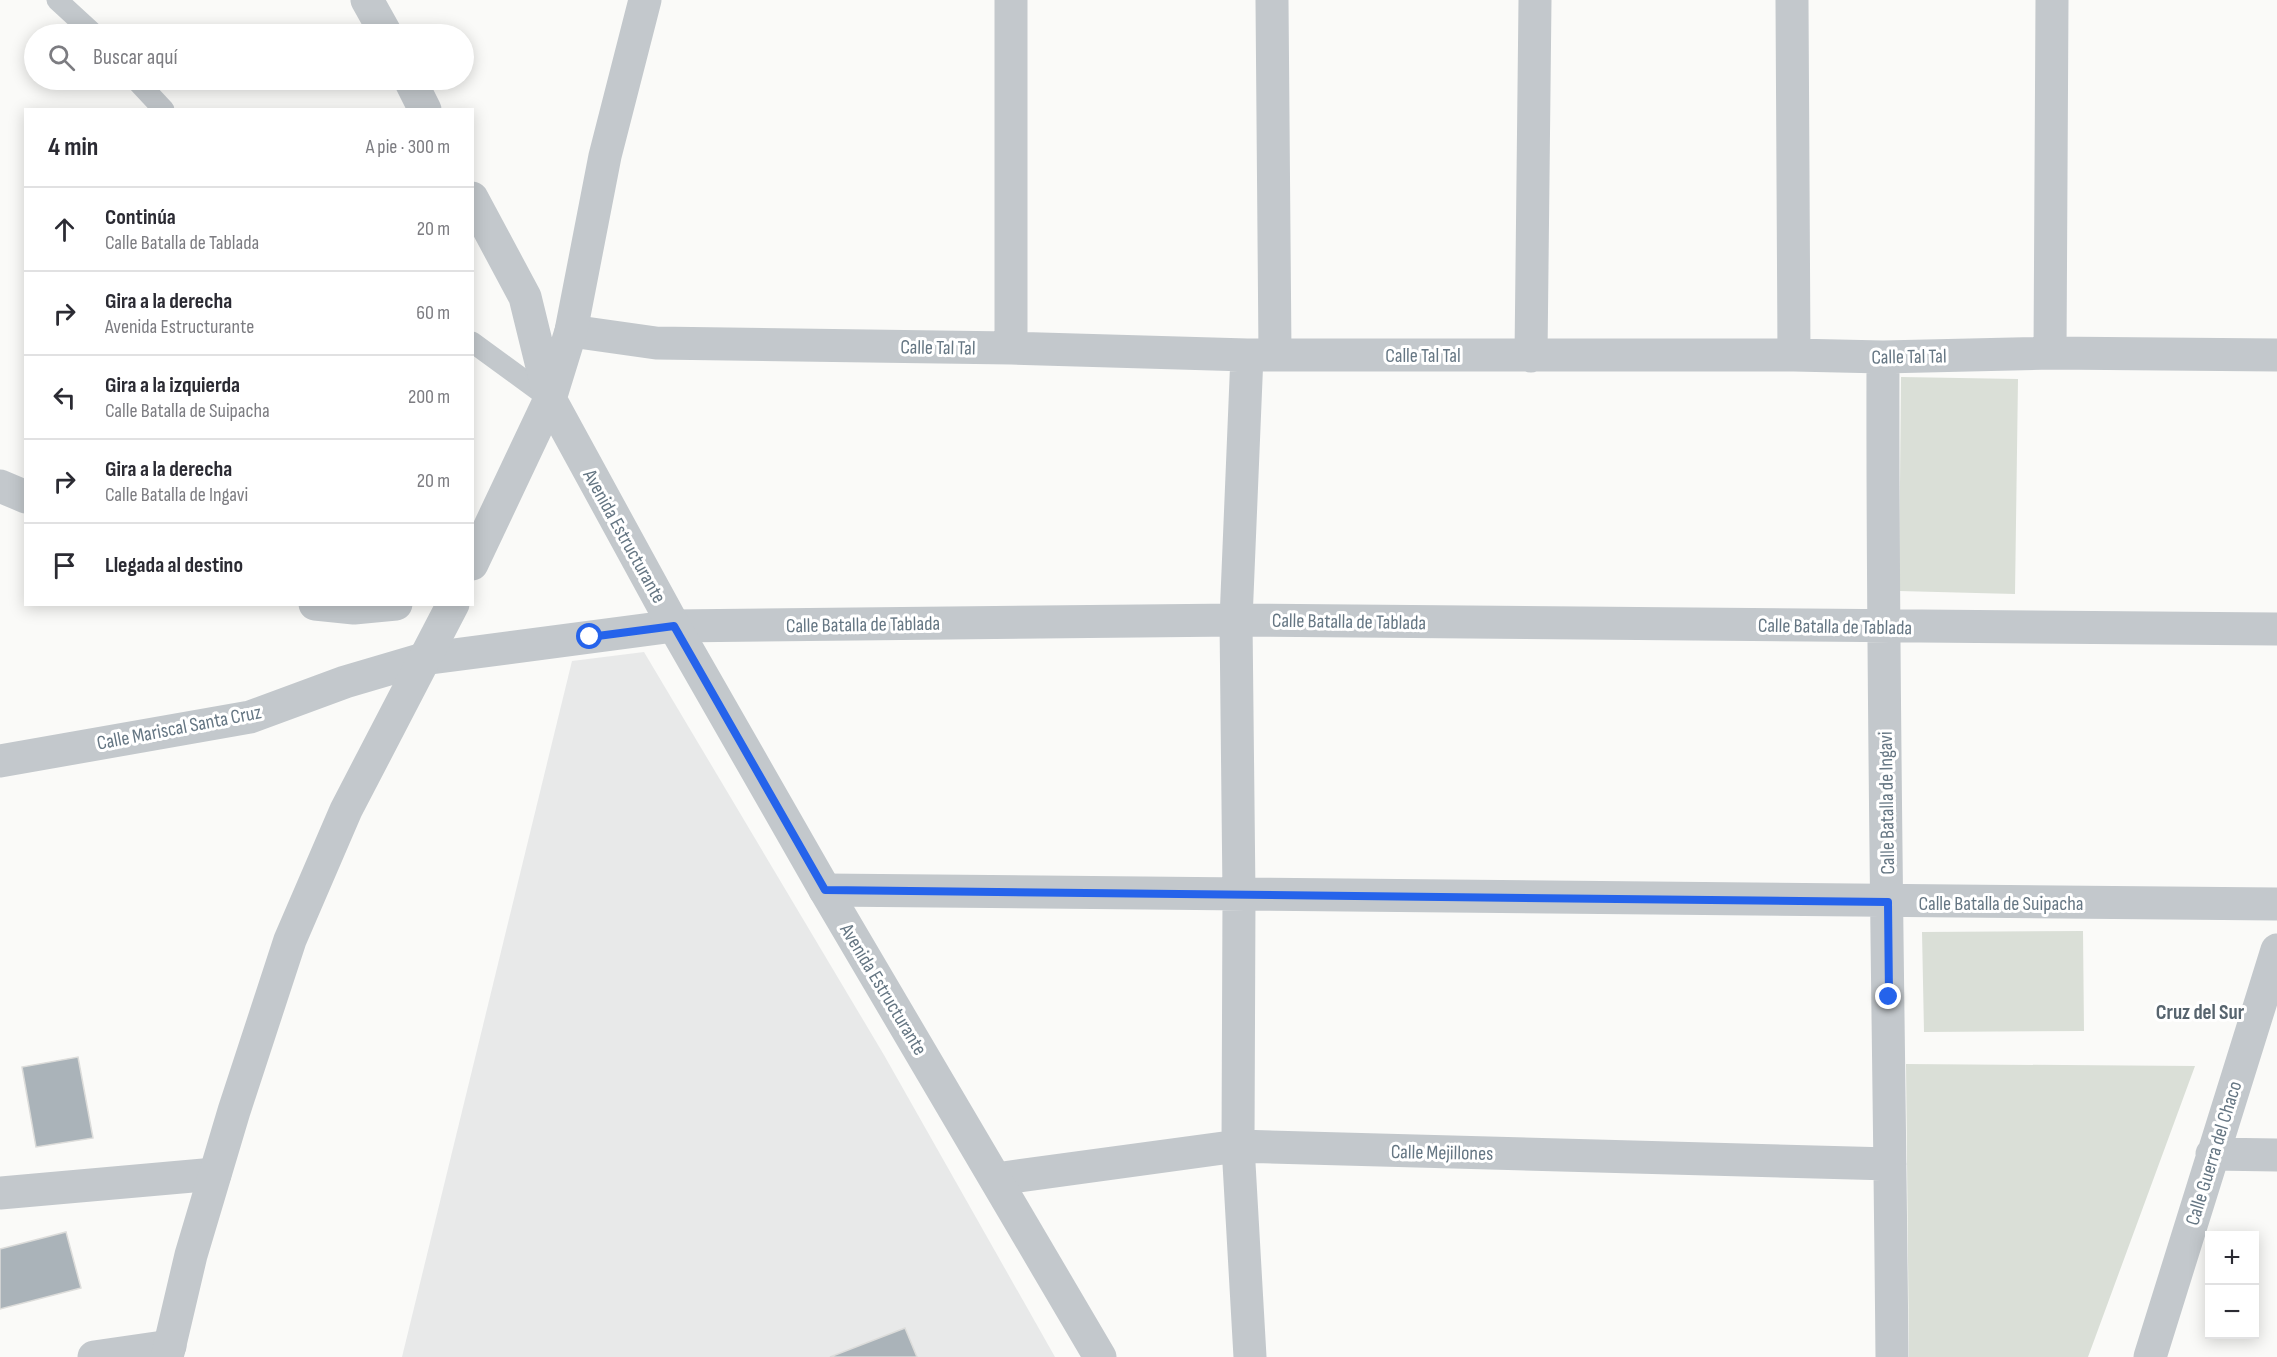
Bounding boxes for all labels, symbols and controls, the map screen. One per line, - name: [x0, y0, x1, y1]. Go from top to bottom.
- search box: [24, 24, 474, 90]
- icon: search: [45, 41, 78, 74]
- text: Buscar aquí: [93, 44, 178, 71]
- text: 4 min: [48, 132, 98, 163]
- text: A pie · 300 m: [366, 135, 450, 159]
- text: Continúa: [105, 204, 176, 231]
- icon: ahead: [48, 213, 81, 246]
- text: 20 m: [417, 217, 450, 241]
- text: Calle Batalla de Tablada: [105, 231, 259, 255]
- text: Gira a la derecha: [105, 288, 232, 315]
- icon: right: [48, 297, 81, 330]
- text: 60 m: [416, 301, 450, 325]
- text: Avenida Estructurante: [105, 315, 254, 339]
- street label: Calle Tal Tal: [900, 335, 976, 361]
- street label: Calle Tal Tal: [1385, 344, 1461, 368]
- street label: Calle Tal Tal: [1871, 344, 1947, 370]
- text: Gira a la izquierda: [105, 372, 240, 399]
- icon: left: [48, 381, 81, 414]
- text: 200 m: [408, 385, 450, 409]
- text: Calle Batalla de Suipacha: [105, 399, 270, 423]
- text: Gira a la derecha: [105, 456, 232, 483]
- icon: right: [48, 465, 81, 498]
- street label: Avenida Estructurante: [577, 465, 671, 608]
- text: 20 m: [417, 469, 450, 493]
- text: Calle Batalla de Ingavi: [105, 483, 248, 507]
- icon: arrive: [48, 549, 81, 582]
- text: Llegada al destino: [105, 552, 243, 579]
- street label: Calle Batalla de Tablada: [1272, 609, 1426, 635]
- street label: Calle Batalla de Tablada: [786, 612, 940, 638]
- street label: Calle Batalla de Tablada: [1758, 614, 1912, 640]
- route start: [576, 623, 602, 649]
- street label: Calle Mariscal Santa Cruz: [95, 700, 263, 756]
- street label: Calle Batalla de Ingavi: [1874, 731, 1900, 875]
- street label: Calle Batalla de Suipacha: [1919, 892, 2083, 916]
- street label: Avenida Estructurante: [834, 919, 932, 1060]
- route end: [1875, 983, 1901, 1009]
- district label: Cruz del Sur: [2156, 1000, 2245, 1025]
- street label: Calle Guerra del Chaco: [2181, 1078, 2247, 1228]
- street label: Calle Mejillones: [1391, 1140, 1493, 1166]
- map controls: [2205, 1231, 2259, 1339]
- button: +: [2205, 1231, 2259, 1285]
- button: −: [2205, 1285, 2259, 1339]

